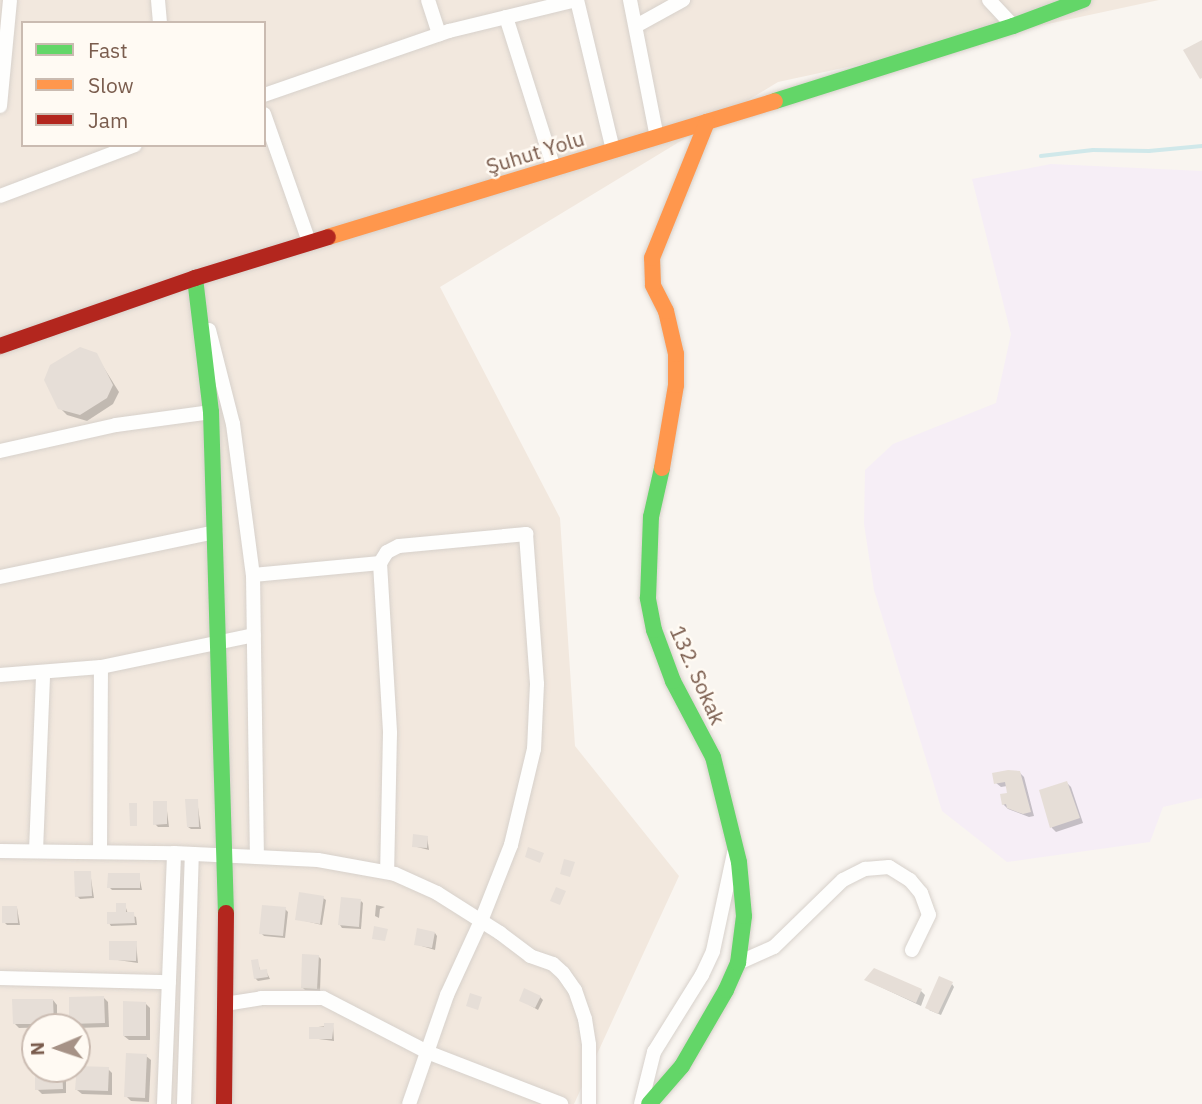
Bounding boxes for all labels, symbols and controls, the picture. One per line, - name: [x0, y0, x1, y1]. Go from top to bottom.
- legend: [21, 21, 266, 147]
- text: Fast: [88, 36, 128, 64]
- text: Slow: [88, 71, 134, 99]
- text: Jam: [88, 106, 128, 134]
- street label: Şuhut Yolu: [483, 125, 587, 179]
- street label: 132. Sokak: [665, 622, 731, 728]
- north arrow: [21, 1013, 91, 1083]
- text: N: [25, 1041, 49, 1056]

